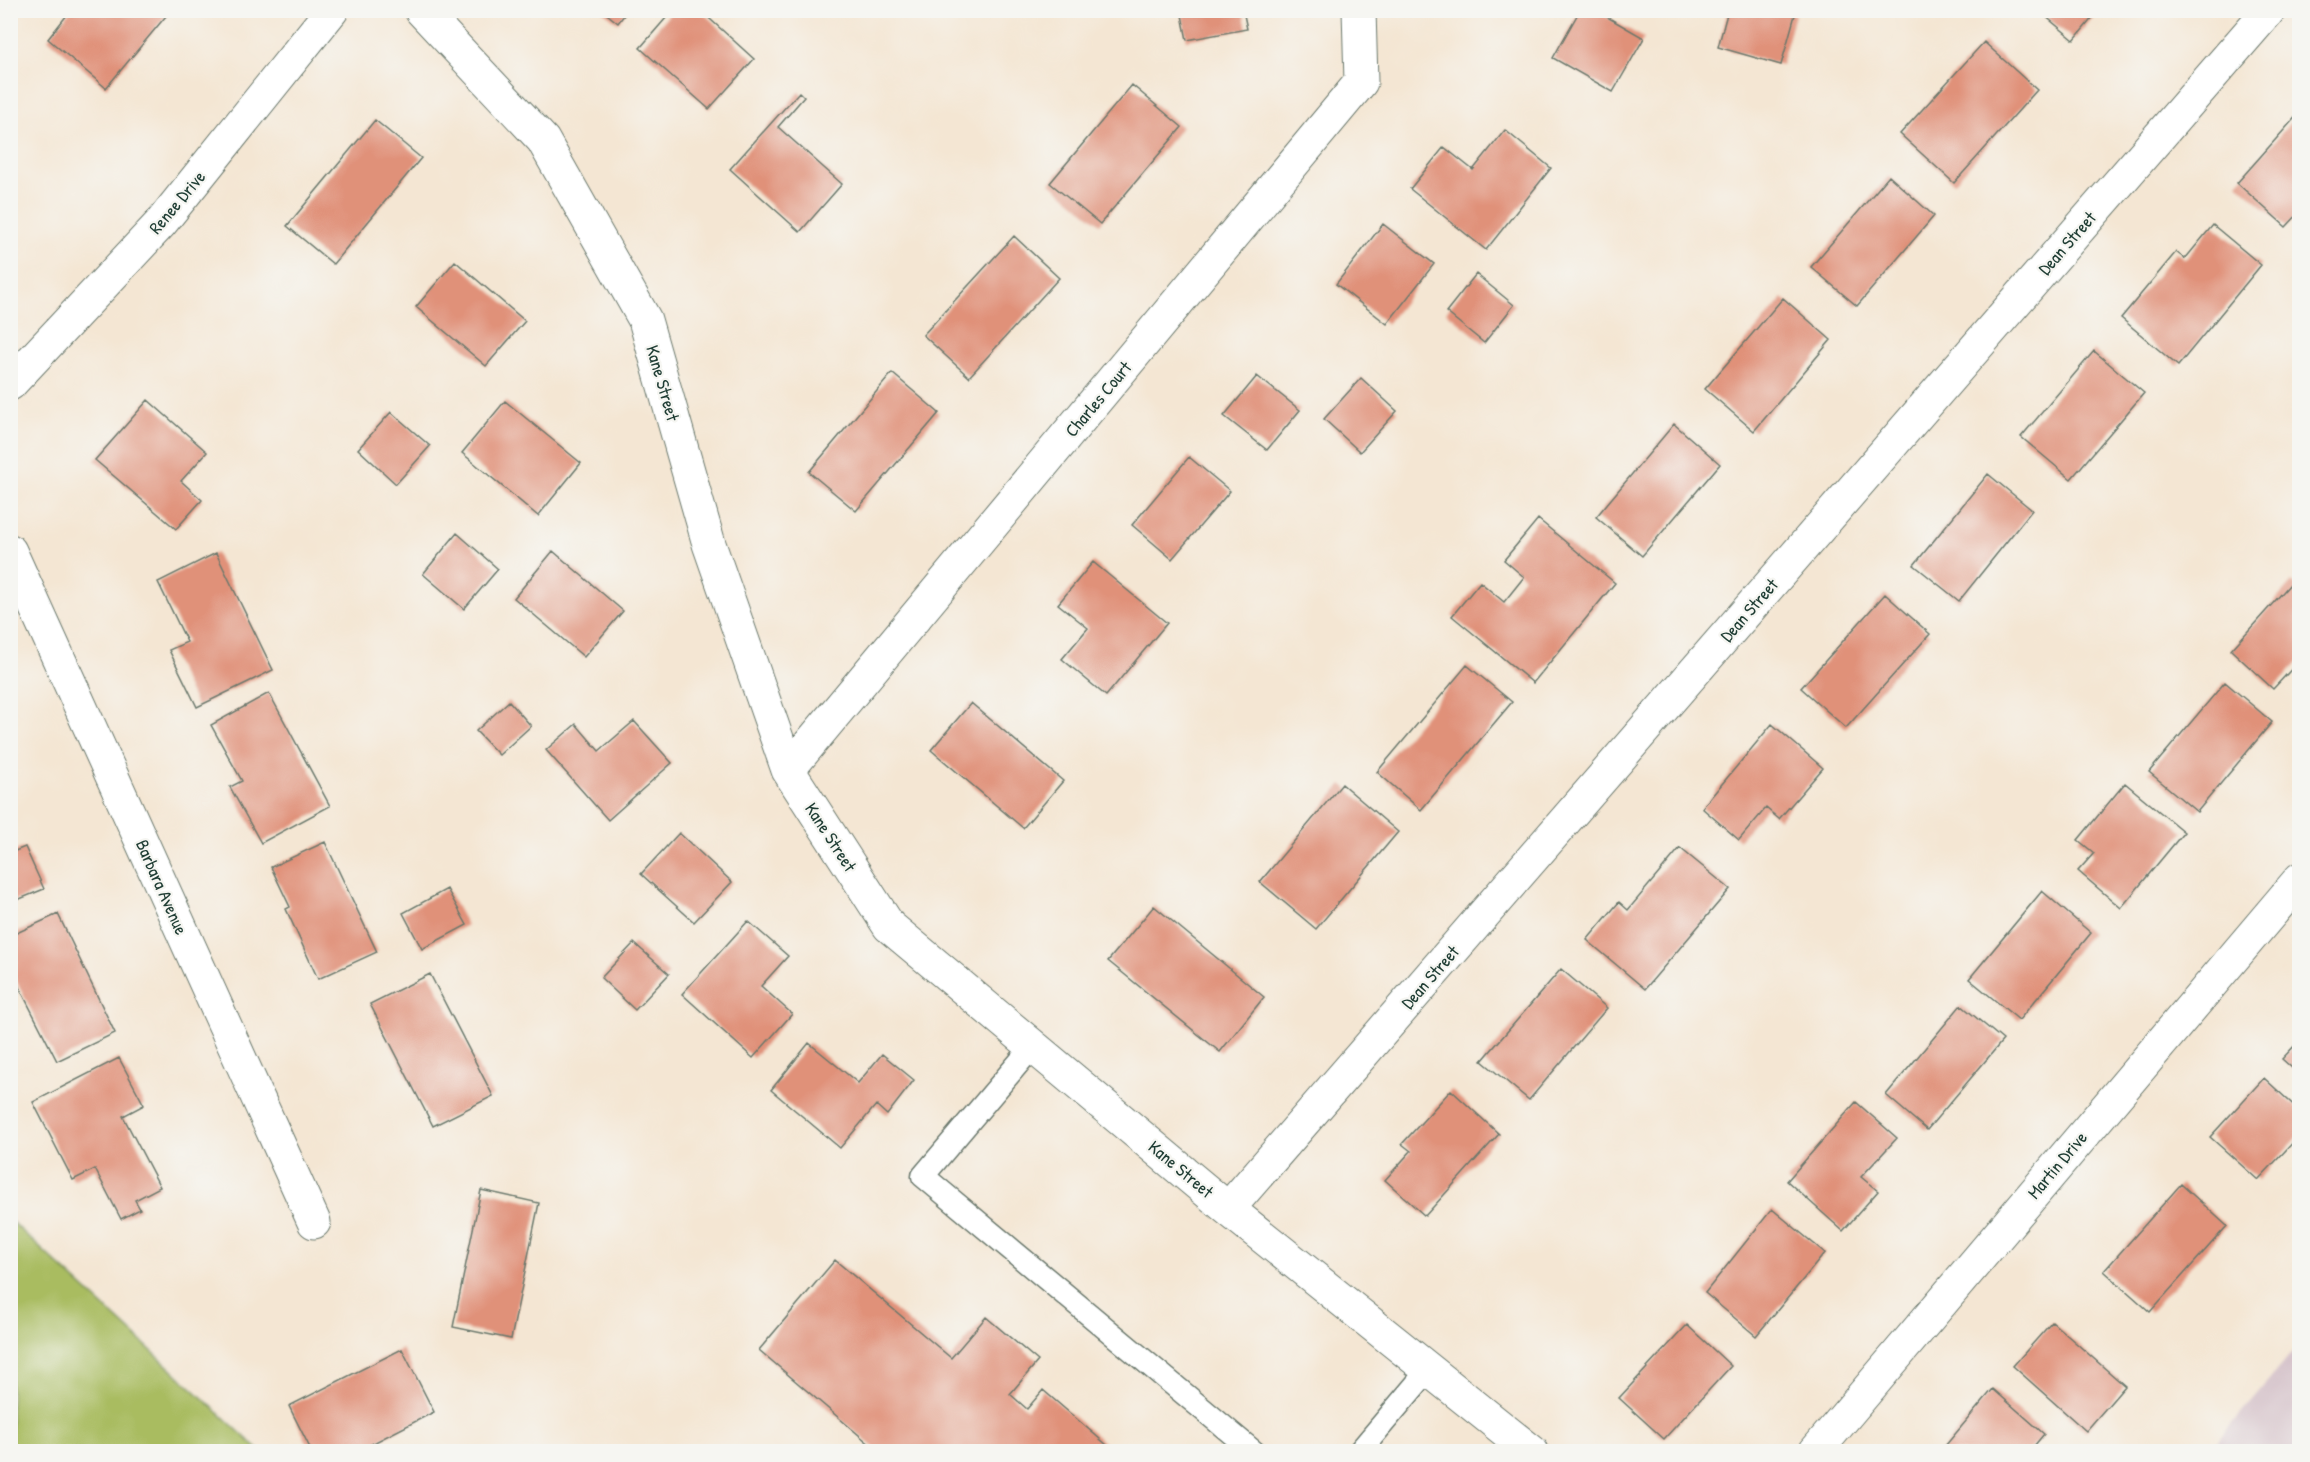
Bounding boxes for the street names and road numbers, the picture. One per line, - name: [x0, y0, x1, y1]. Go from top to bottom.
- street label: Renee Drive: [143, 165, 211, 239]
- street label: Dean Street: [2032, 205, 2102, 280]
- street label: Kane Street: [640, 342, 686, 425]
- street label: Charles Court: [1059, 355, 1138, 442]
- street label: Dean Street: [1714, 572, 1784, 647]
- street label: Kane Street: [799, 798, 863, 877]
- street label: Barbara Avenue: [130, 836, 194, 938]
- street label: Dean Street: [1395, 939, 1465, 1014]
- street label: Martin Drive: [2021, 1126, 2093, 1204]
- street label: Kane Street: [1143, 1134, 1219, 1204]

